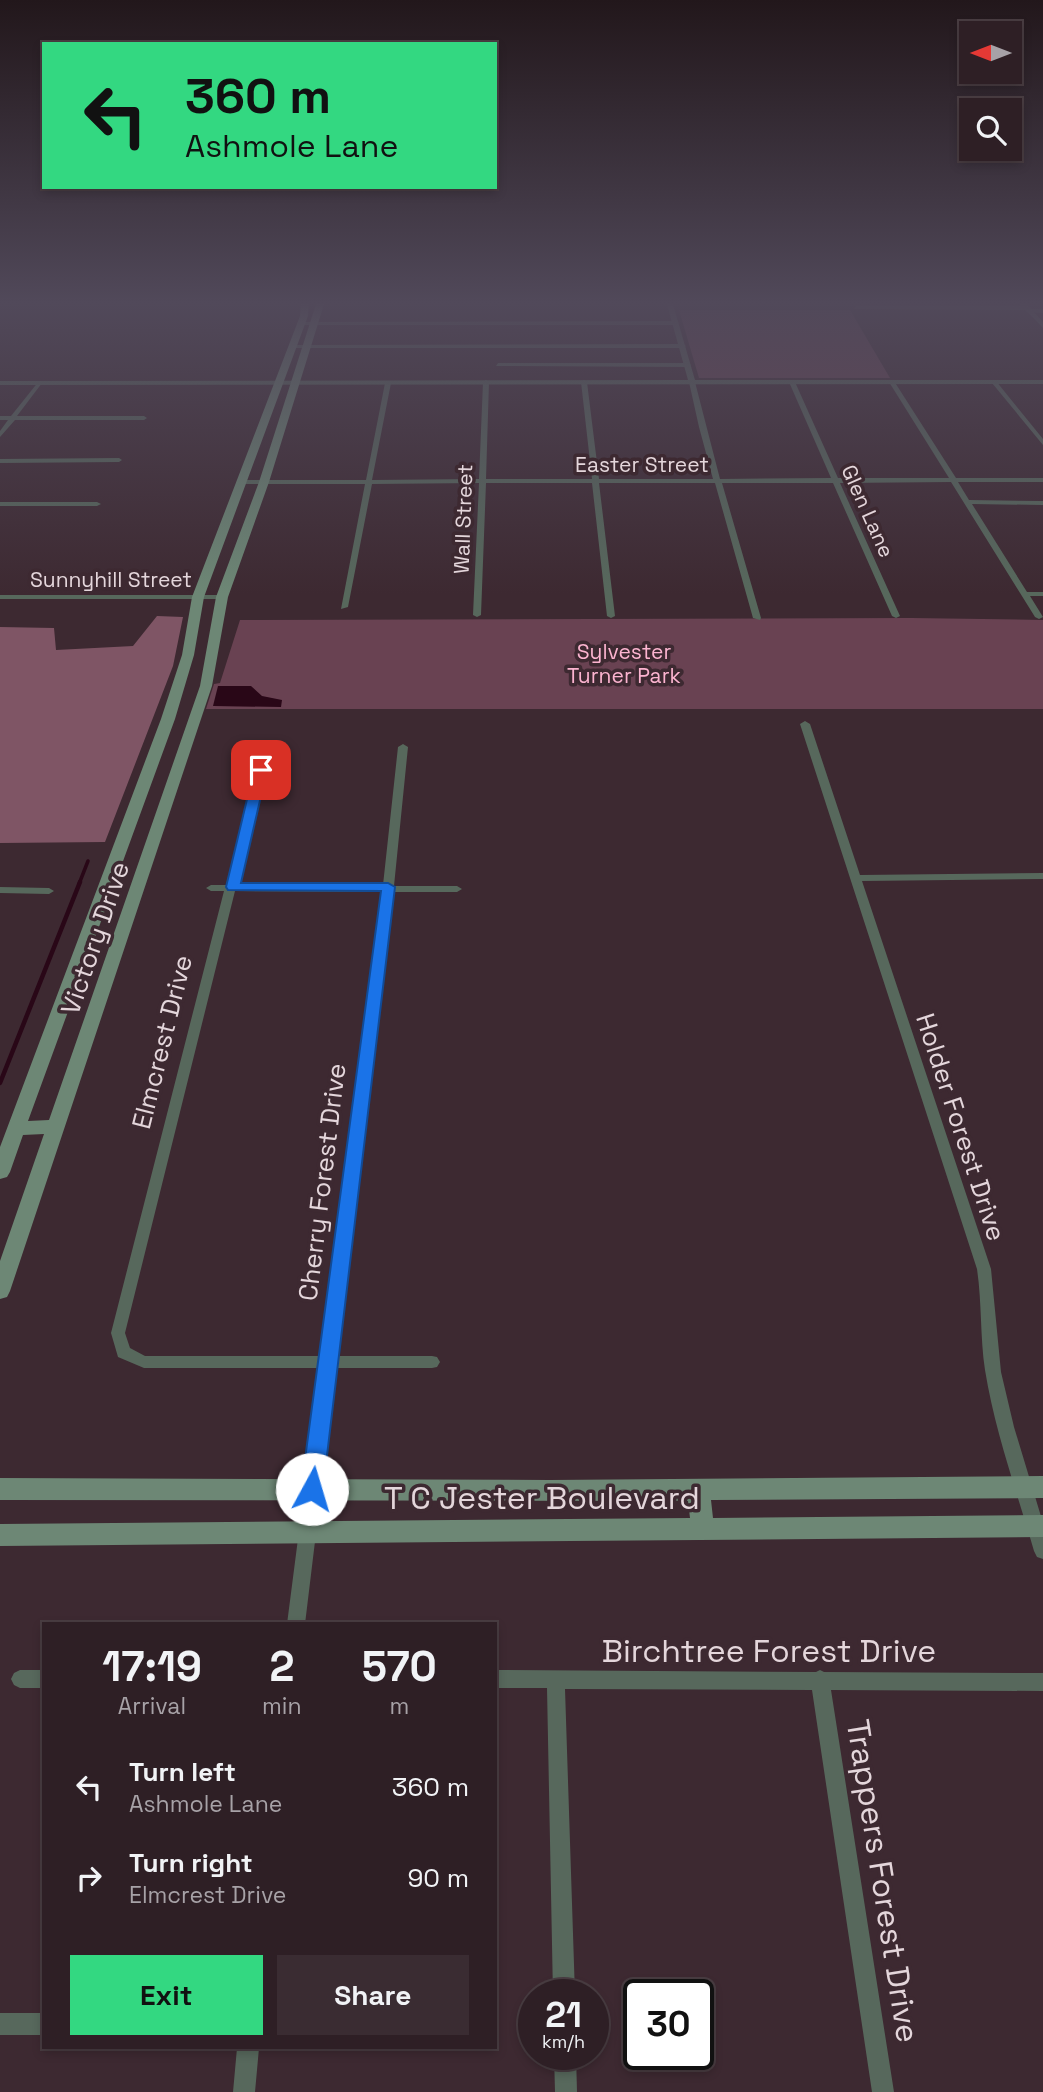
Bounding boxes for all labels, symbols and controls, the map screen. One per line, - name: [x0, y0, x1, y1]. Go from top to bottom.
- north arrow: [959, 21, 1022, 84]
- map controls: [959, 21, 1022, 161]
- text: 360 m: [185, 65, 331, 127]
- icon: left: [70, 70, 161, 161]
- button: search: [959, 98, 1022, 161]
- text: Ashmole Lane: [185, 126, 398, 166]
- street label: Easter Street: [575, 451, 709, 478]
- street label: Glen Lane: [836, 460, 900, 562]
- street label: Wall Street: [448, 464, 478, 574]
- street label: Sunnyhill Street: [30, 566, 192, 593]
- park label: Sylvester Turner Park: [567, 638, 681, 689]
- pin: [231, 740, 291, 800]
- icon: arrive: [242, 751, 280, 789]
- street label: Victory Drive: [53, 857, 137, 1019]
- street label: Elmcrest Drive: [124, 952, 200, 1132]
- street label: Holder Forest Drive: [908, 1009, 1014, 1245]
- street label: Cherry Forest Drive: [291, 1061, 353, 1303]
- position arrow: [275, 1452, 349, 1526]
- street label: T C Jester Boulevard: [384, 1478, 700, 1518]
- street label: Birchtree Forest Drive: [602, 1631, 936, 1671]
- text: 17:19: [102, 1640, 202, 1693]
- text: 2: [269, 1640, 294, 1693]
- text: 570: [362, 1640, 437, 1693]
- text: Arrival: [118, 1691, 186, 1721]
- text: min: [262, 1691, 302, 1721]
- text: m: [389, 1691, 409, 1721]
- street label: Trappers Forest Drive: [838, 1717, 928, 2045]
- text: Turn left: [129, 1755, 236, 1789]
- icon: left: [70, 1768, 108, 1806]
- text: 360 m: [392, 1770, 469, 1804]
- text: Ashmole Lane: [129, 1789, 282, 1819]
- text: Turn right: [129, 1846, 253, 1880]
- icon: right: [70, 1859, 108, 1897]
- text: 90 m: [407, 1861, 469, 1895]
- text: Elmcrest Drive: [129, 1880, 286, 1910]
- button: Exit: [70, 1955, 263, 2035]
- button: Share: [277, 1955, 469, 2035]
- speed limit sign: 30: [623, 1979, 714, 2070]
- text: 21: [545, 1993, 582, 2037]
- text: km/h: [542, 2030, 585, 2053]

